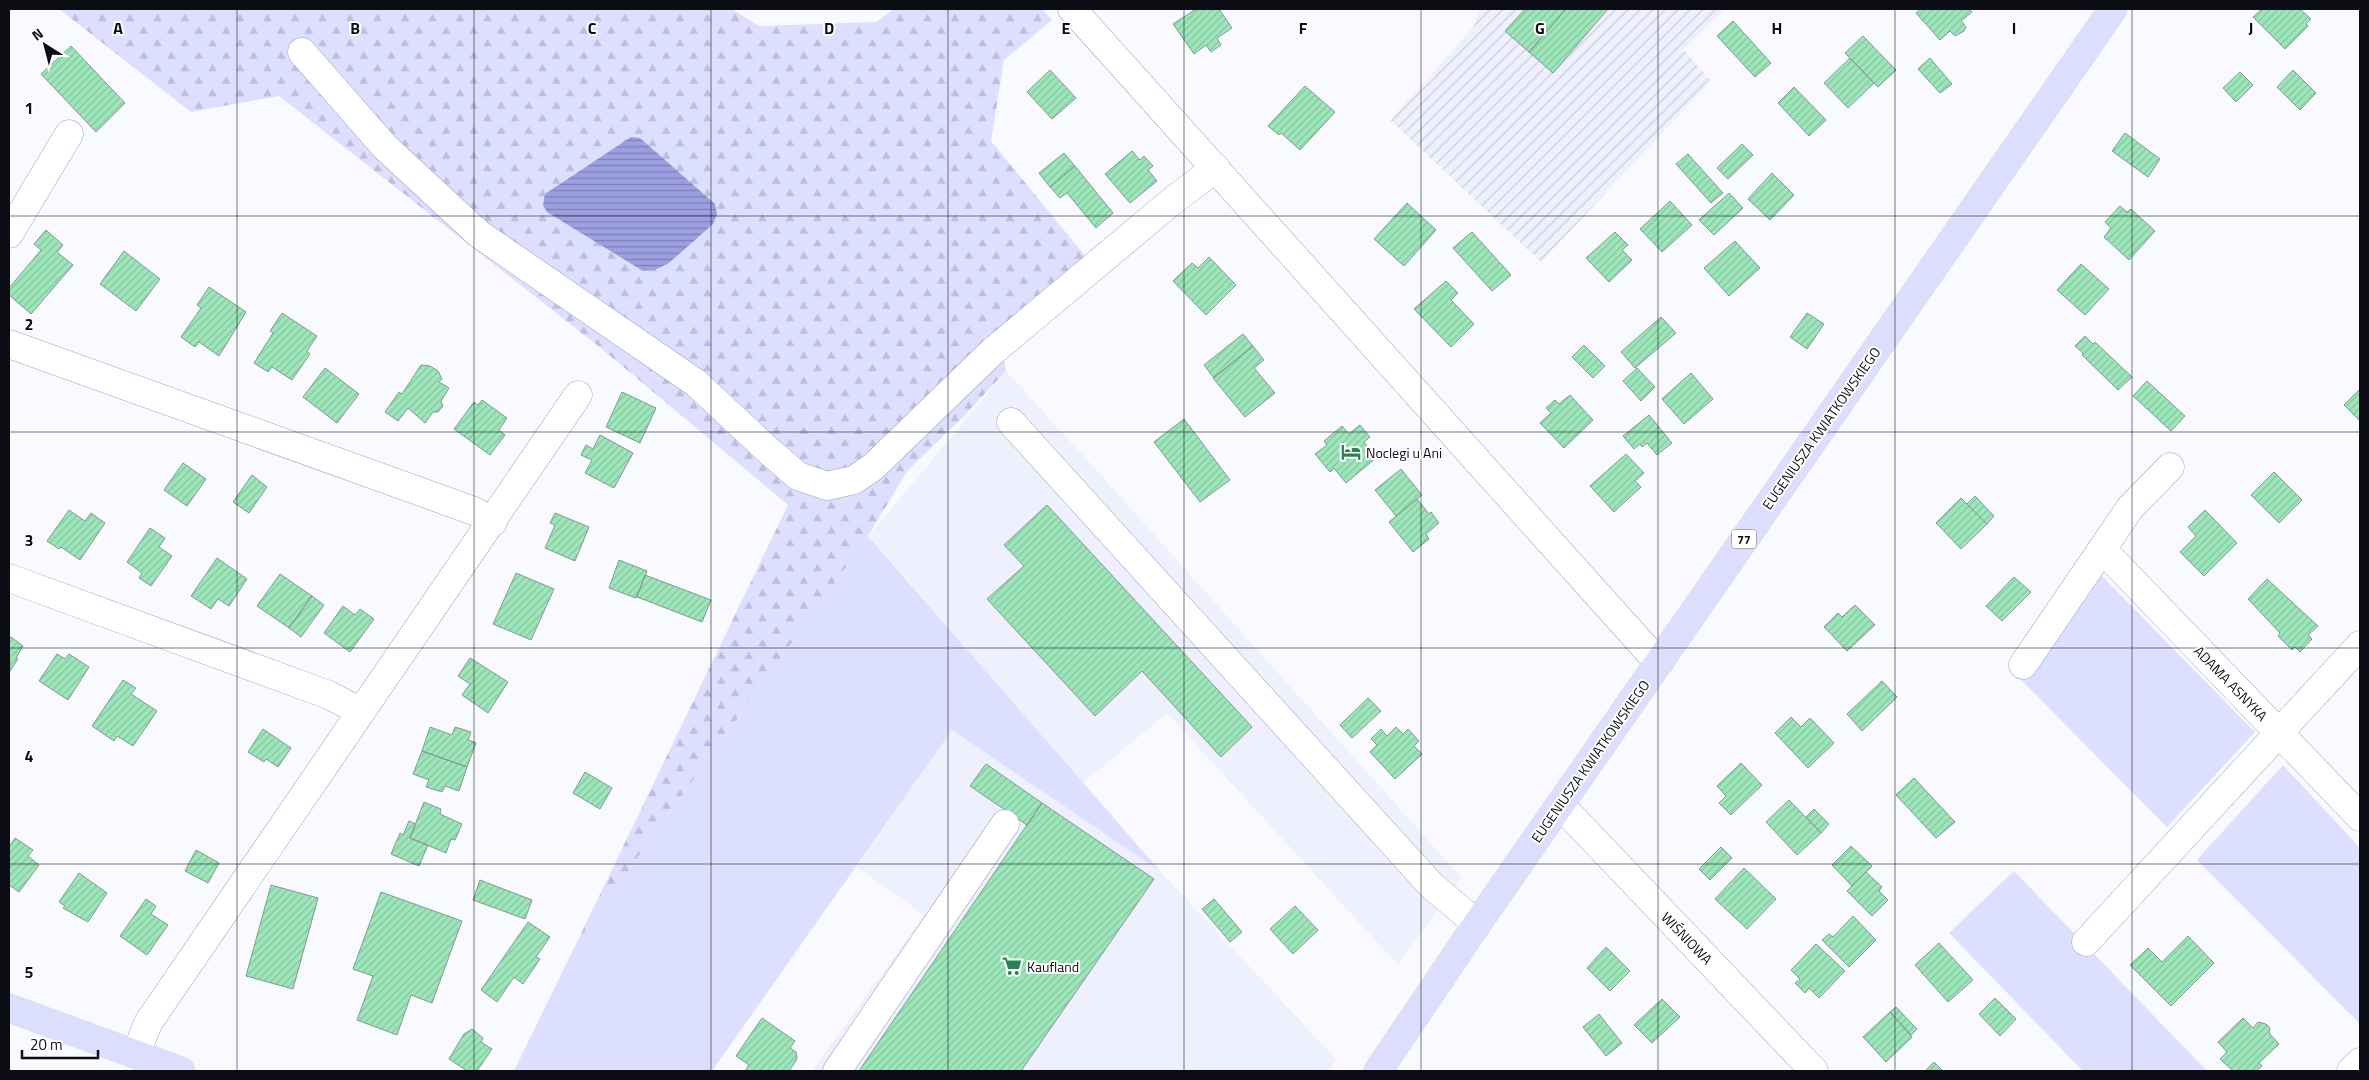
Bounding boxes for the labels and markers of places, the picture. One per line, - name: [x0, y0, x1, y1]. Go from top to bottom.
- hotel icon: Noclegi u Ani: [1340, 441, 1362, 463]
- place label: Noclegi u Ani: [1366, 442, 1442, 463]
- supermarket icon: Kaufland: [1001, 955, 1023, 977]
- place label: Kaufland: [1027, 956, 1079, 977]

